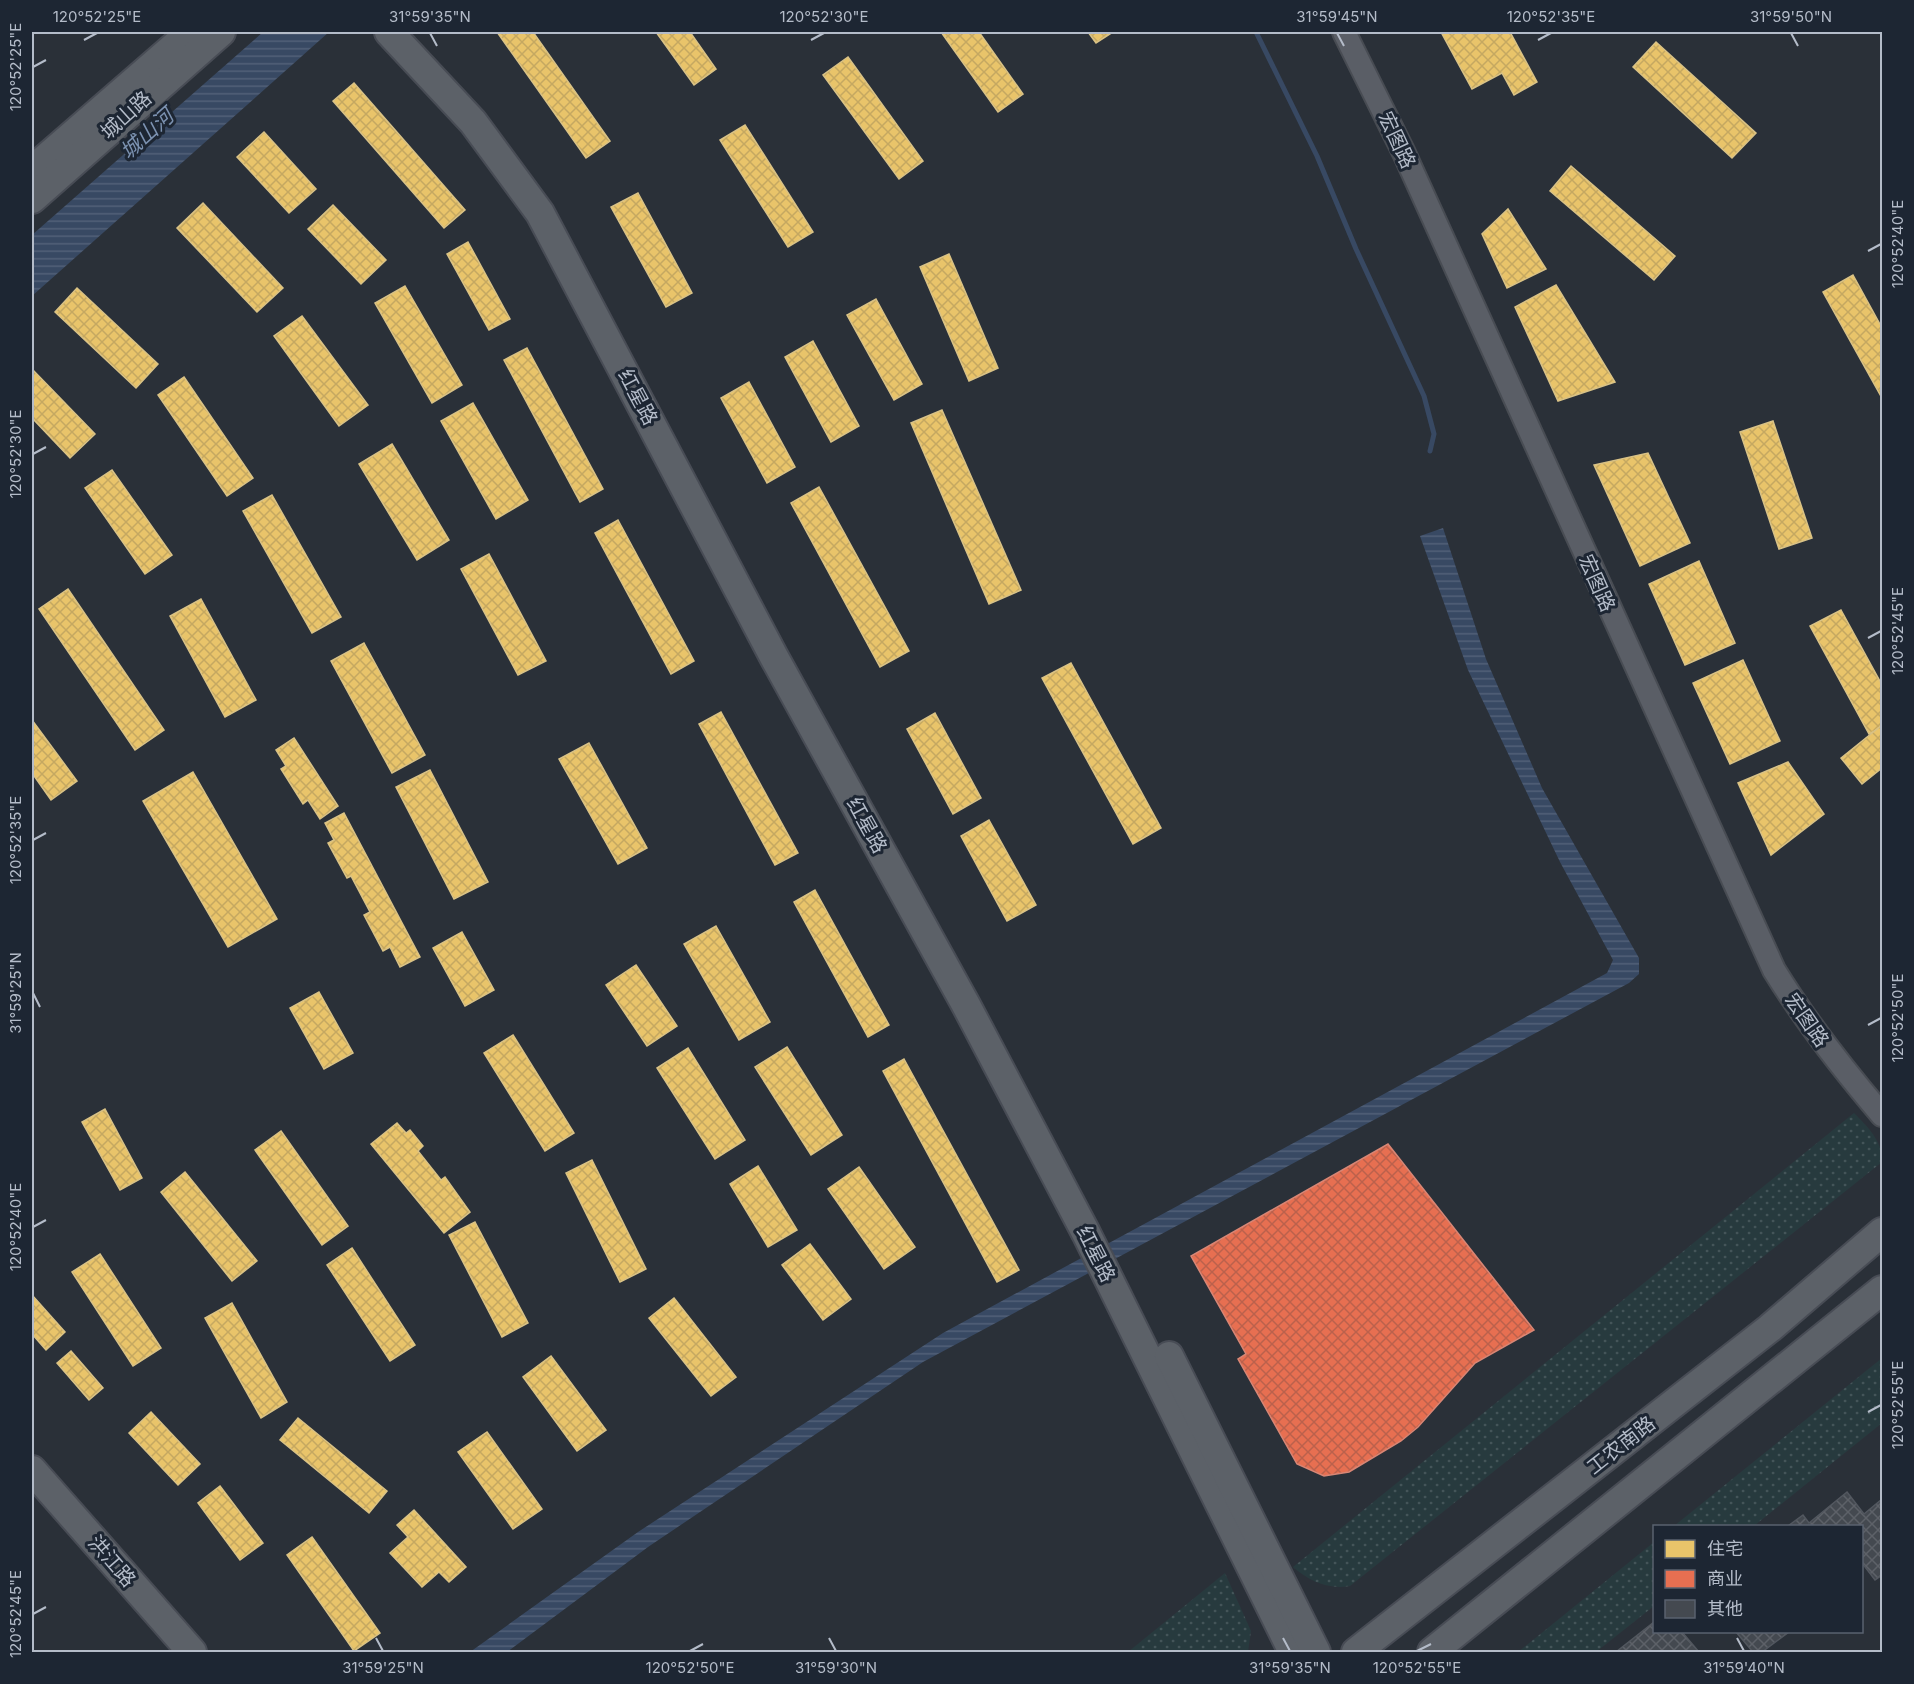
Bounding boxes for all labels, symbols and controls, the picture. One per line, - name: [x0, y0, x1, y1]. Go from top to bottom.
- text: 120°52'25"E: [53, 7, 141, 26]
- text: 31°59'35"N: [389, 7, 471, 26]
- text: 120°52'30"E: [779, 7, 869, 26]
- text: 31°59'45"N: [1296, 7, 1378, 26]
- text: 120°52'35"E: [1507, 7, 1595, 26]
- text: 31°59'50"N: [1750, 7, 1832, 26]
- text: 120°52'25"E: [6, 23, 25, 111]
- street label: 城山路: [96, 86, 156, 144]
- water label: 城山河: [115, 101, 181, 164]
- street label: 宏图路: [1373, 108, 1421, 172]
- text: 120°52'40"E: [1888, 200, 1907, 288]
- street label: 红星路: [613, 365, 663, 429]
- text: 120°52'30"E: [6, 409, 25, 499]
- street label: 宏图路: [1574, 551, 1620, 615]
- text: 120°52'45"E: [1888, 587, 1907, 675]
- street label: 红星路: [842, 793, 892, 857]
- text: 120°52'35"E: [6, 796, 25, 884]
- text: 31°59'25"N: [6, 952, 25, 1034]
- text: 120°52'50"E: [1888, 974, 1907, 1062]
- street label: 宏图路: [1780, 989, 1834, 1051]
- text: 120°52'40"E: [6, 1183, 25, 1271]
- street label: 红星路: [1072, 1222, 1120, 1286]
- text: 120°52'55"E: [1888, 1361, 1907, 1449]
- street label: 工农南路: [1582, 1411, 1660, 1479]
- legend: [1653, 1525, 1863, 1633]
- street label: 洪江路: [83, 1530, 141, 1592]
- text: 住宅: [1707, 1538, 1743, 1559]
- text: 商业: [1707, 1568, 1743, 1589]
- text: 120°52'45"E: [6, 1570, 25, 1658]
- text: 其他: [1707, 1598, 1743, 1619]
- text: 31°59'25"N: [342, 1658, 424, 1677]
- text: 120°52'50"E: [646, 1658, 734, 1677]
- text: 31°59'30"N: [795, 1658, 877, 1677]
- text: 31°59'35"N: [1249, 1658, 1331, 1677]
- text: 120°52'55"E: [1373, 1658, 1461, 1677]
- text: 31°59'40"N: [1703, 1658, 1785, 1677]

